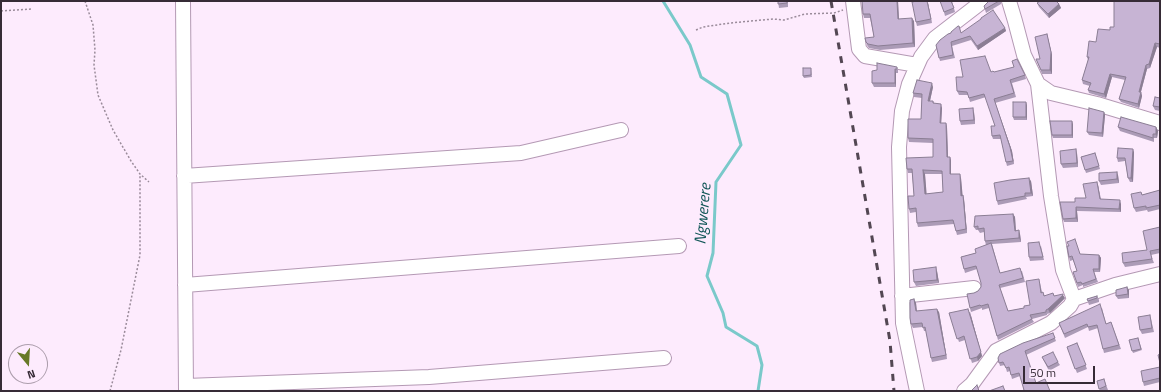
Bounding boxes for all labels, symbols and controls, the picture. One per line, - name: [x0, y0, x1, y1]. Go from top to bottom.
- water label: Ngwerere: [692, 183, 716, 245]
- north arrow: [8, 344, 48, 384]
- scale bar: [1025, 358, 1097, 384]
- text: 50 m: [1030, 363, 1056, 382]
- text: N: [25, 366, 37, 383]

